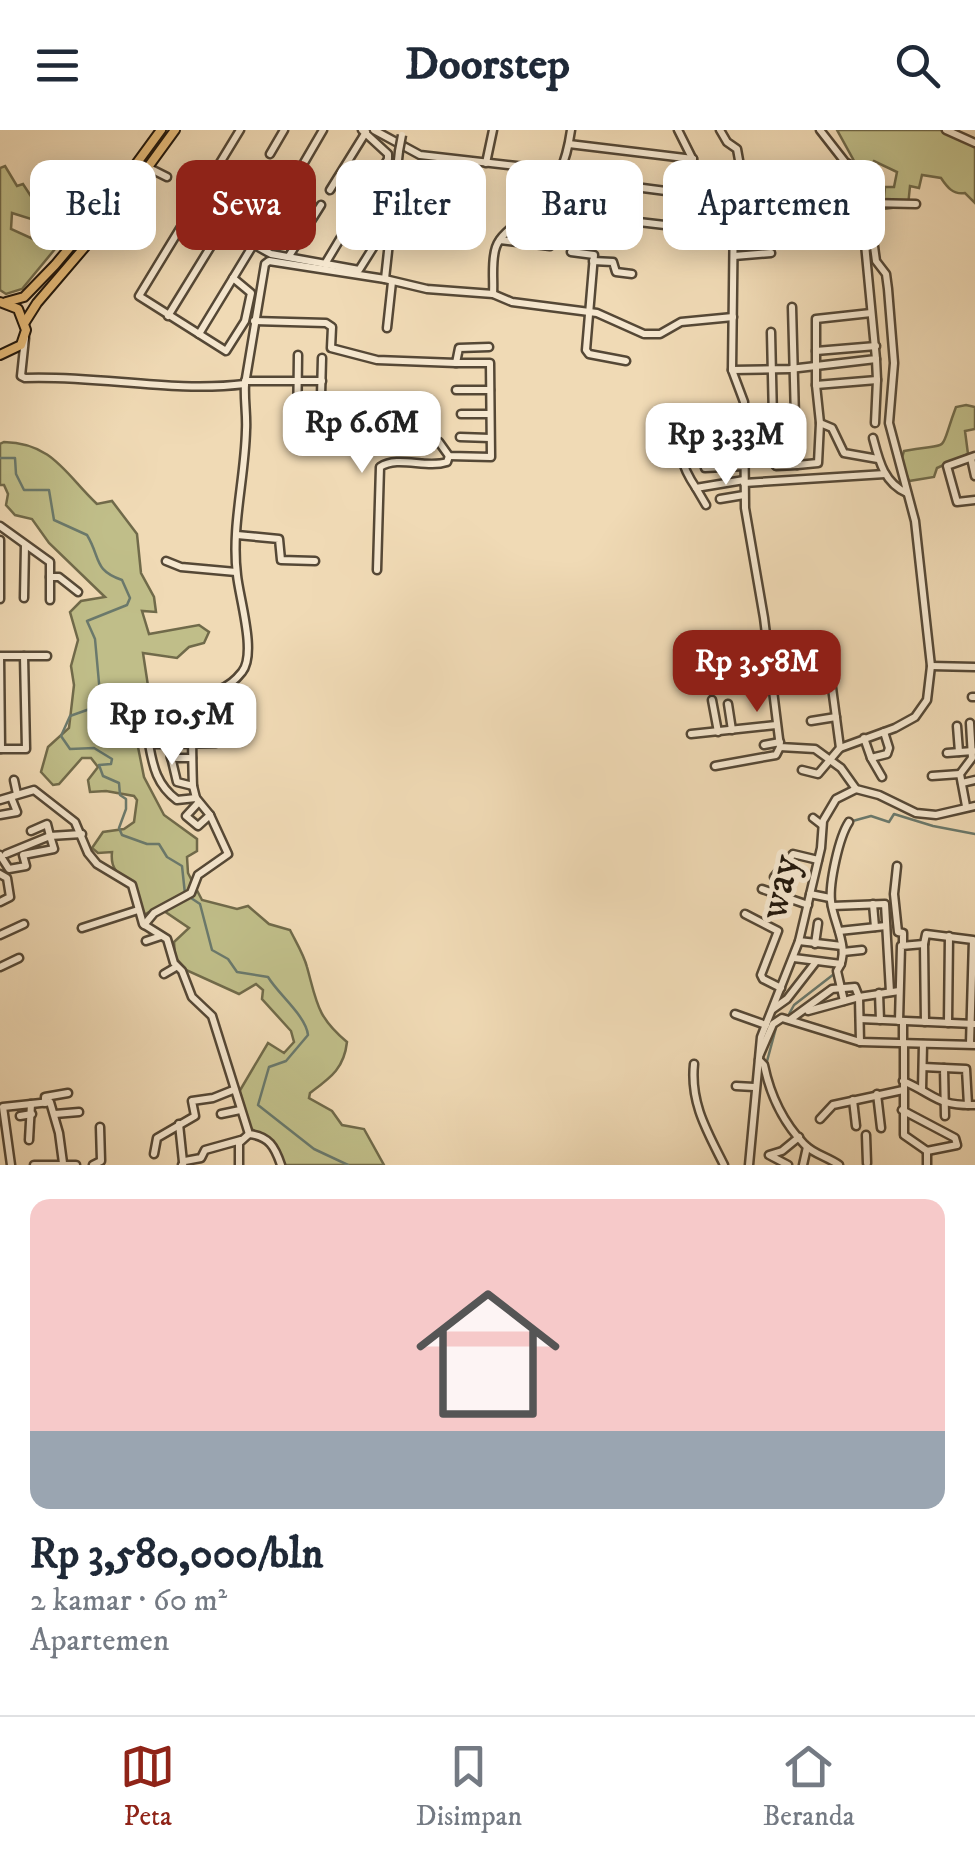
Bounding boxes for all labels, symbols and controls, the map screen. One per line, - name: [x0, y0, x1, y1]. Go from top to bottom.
- text: Doorstep: [405, 37, 570, 93]
- icon: menu: [30, 38, 85, 93]
- icon: search: [890, 38, 945, 93]
- chip: Beli: [30, 160, 156, 250]
- chip: Sewa: [176, 160, 316, 250]
- chip: Filter: [336, 160, 486, 250]
- chip: Baru: [506, 160, 643, 250]
- chip: Apartemen: [663, 160, 885, 250]
- pin: Rp 6.6M: [270, 391, 454, 476]
- text: Rp 6.6M: [305, 403, 419, 443]
- pin: Rp 3.33M: [623, 403, 829, 488]
- text: Rp 3.33M: [668, 415, 784, 455]
- pin: Rp 3.58M: [654, 630, 860, 715]
- text: Rp 3.58M: [695, 642, 819, 682]
- pin: Rp 10.5M: [69, 683, 275, 768]
- text: Rp 10.5M: [109, 695, 235, 735]
- street label: way: [747, 849, 813, 925]
- icon: home: [398, 1264, 578, 1444]
- text: Rp 3,580,000/bln: [30, 1529, 323, 1581]
- text: 2 kamar · 60 m²: [30, 1581, 227, 1621]
- text: Apartemen: [30, 1621, 169, 1661]
- tab: Peta: [120, 1739, 175, 1834]
- tab: Disimpan: [416, 1739, 522, 1834]
- tab: Beranda: [763, 1739, 855, 1834]

